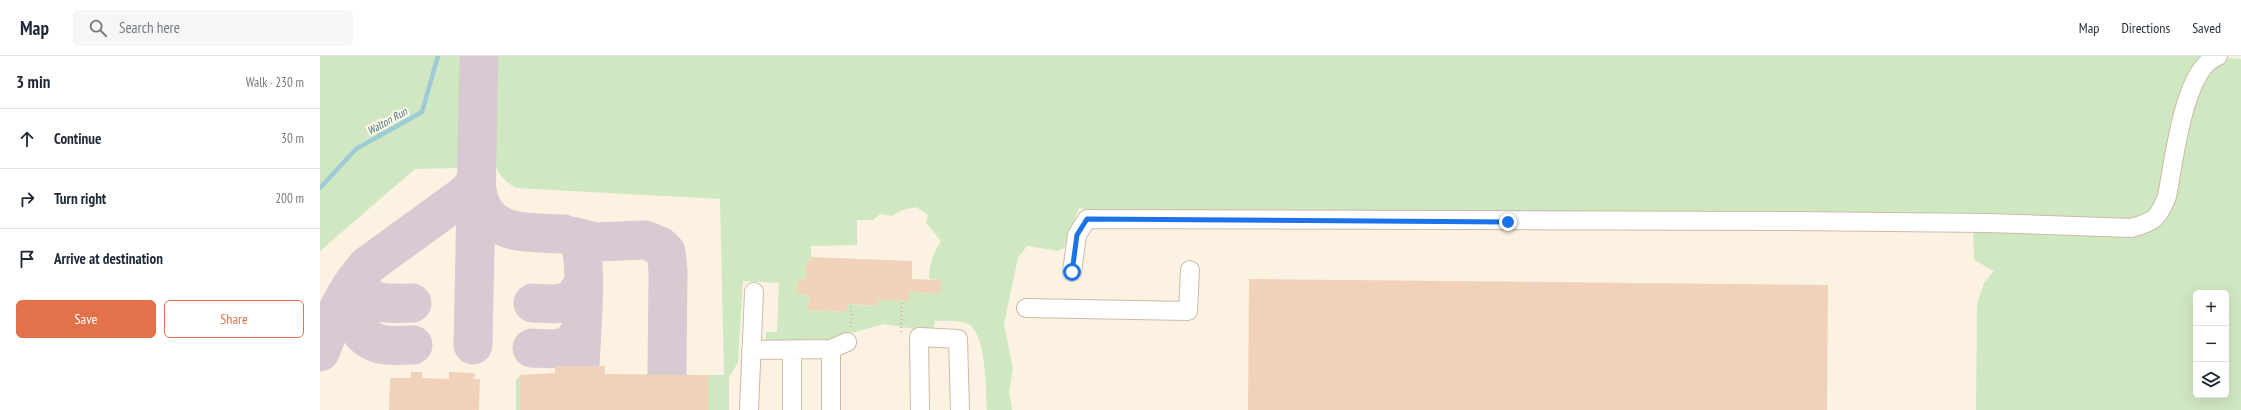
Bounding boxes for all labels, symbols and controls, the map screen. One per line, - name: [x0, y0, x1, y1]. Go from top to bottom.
- search box: [73, 10, 353, 46]
- text: Map: [20, 16, 49, 40]
- icon: search: [87, 17, 109, 39]
- text: Search here: [119, 18, 180, 37]
- text: Map: [2079, 19, 2099, 37]
- text: Directions: [2121, 19, 2170, 37]
- text: Saved: [2192, 19, 2221, 37]
- text: 3 min: [16, 71, 50, 93]
- text: Walk · 230 m: [246, 74, 304, 91]
- water label: Walton Run: [364, 104, 411, 138]
- icon: ahead: [16, 128, 38, 150]
- text: Continue: [54, 129, 101, 148]
- text: 30 m: [281, 130, 304, 147]
- icon: right: [16, 188, 38, 210]
- text: Turn right: [54, 189, 106, 208]
- text: 200 m: [275, 190, 304, 207]
- route end: [1499, 213, 1517, 231]
- icon: arrive: [16, 248, 38, 270]
- text: Arrive at destination: [54, 249, 163, 268]
- route start: [1063, 263, 1081, 281]
- map controls: [2193, 290, 2229, 398]
- button: +: [2193, 290, 2229, 326]
- button: Save: [16, 300, 156, 338]
- button: Share: [164, 300, 304, 338]
- button: −: [2193, 326, 2229, 362]
- button: layers: [2193, 362, 2229, 398]

